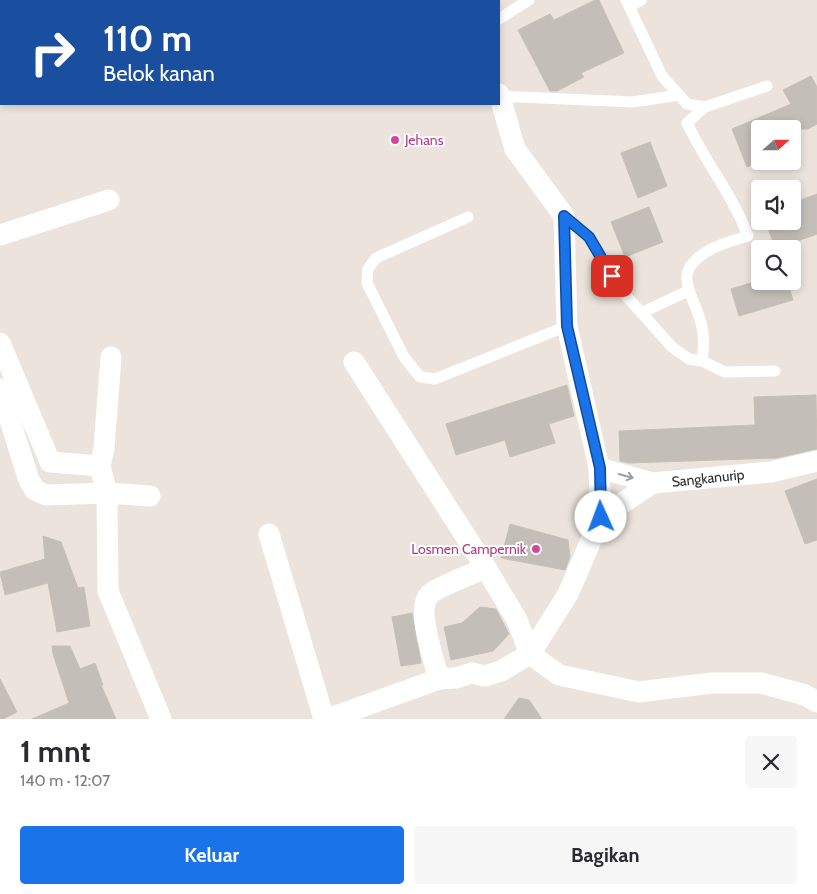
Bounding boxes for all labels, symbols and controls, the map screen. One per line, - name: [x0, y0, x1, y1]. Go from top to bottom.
- text: 110 m: [103, 17, 192, 60]
- icon: right: [20, 20, 85, 85]
- text: Belok kanan: [103, 60, 215, 87]
- north arrow: [751, 120, 801, 170]
- map controls: [751, 120, 801, 290]
- place label: Jehans: [404, 131, 444, 149]
- marker: Jehans: [389, 134, 401, 146]
- button: sound: [751, 180, 801, 230]
- button: search: [751, 240, 801, 290]
- pin: [591, 255, 633, 297]
- icon: arrive: [598, 262, 626, 290]
- street label: Sangkanurip: [671, 465, 745, 491]
- one-way arrow: [618, 472, 634, 481]
- position arrow: [574, 490, 626, 542]
- place label: Losmen Campernik: [411, 540, 527, 558]
- marker: Losmen Campernik: [530, 543, 542, 555]
- text: 1 mnt: [20, 733, 91, 770]
- button: close: [745, 736, 797, 788]
- text: 140 m · 12:07: [20, 771, 110, 790]
- button: Keluar: [20, 826, 404, 884]
- button: Bagikan: [414, 826, 797, 884]

